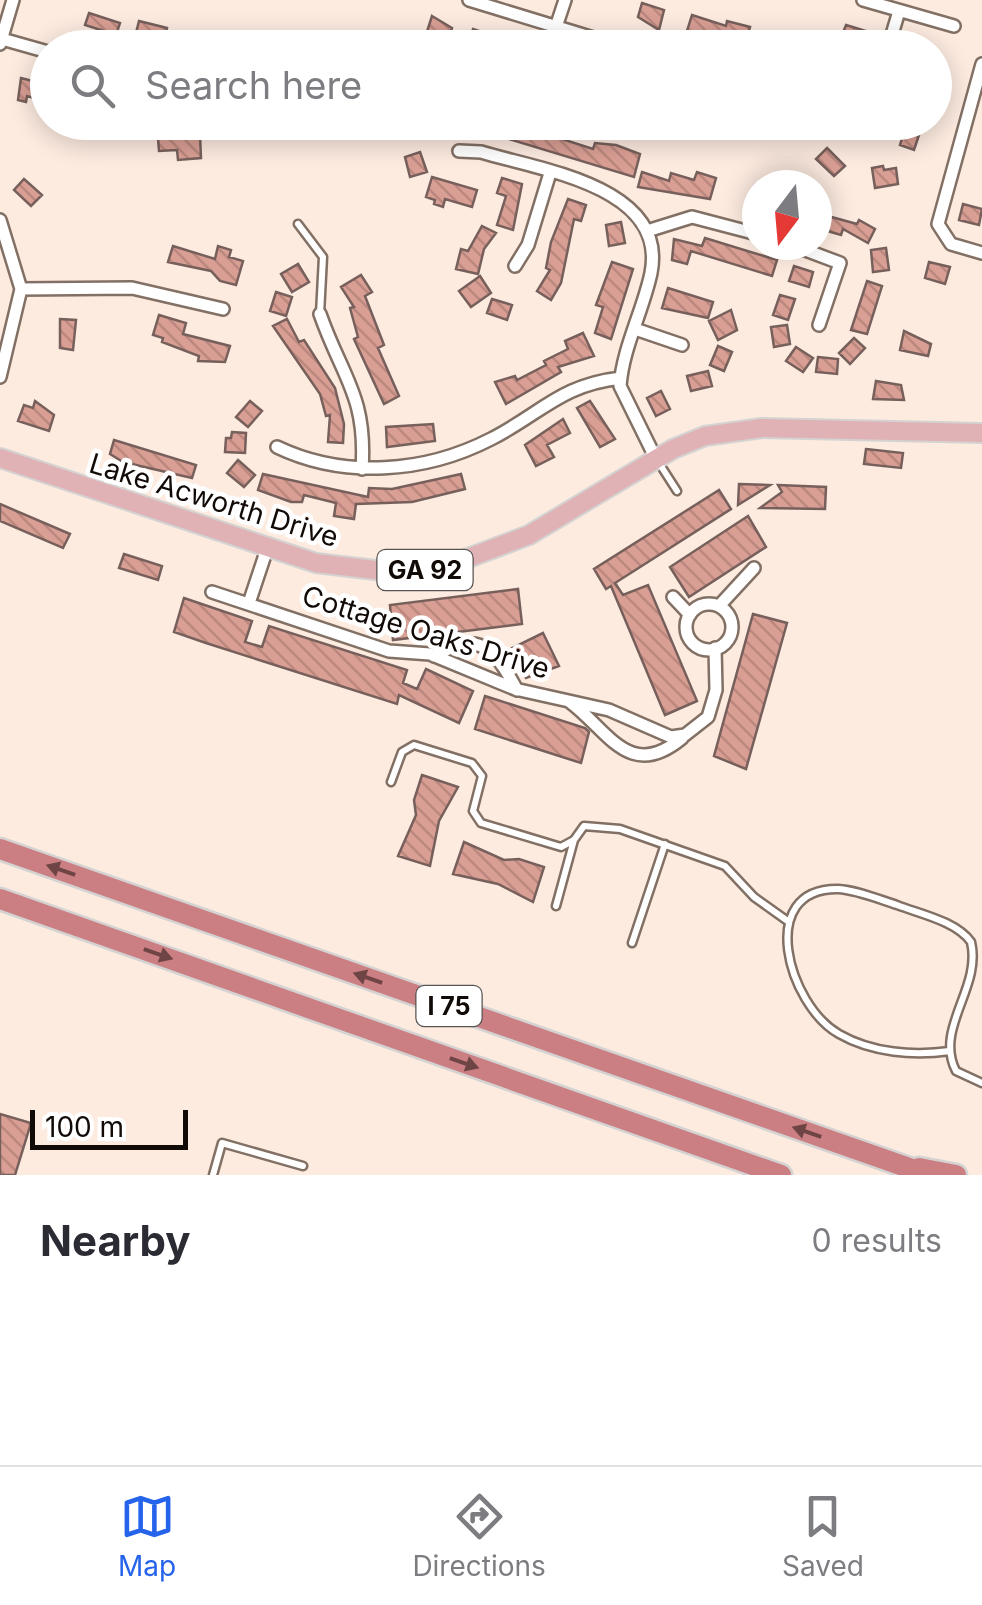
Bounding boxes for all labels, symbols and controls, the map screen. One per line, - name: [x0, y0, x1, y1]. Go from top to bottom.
- search box: [30, 30, 952, 140]
- icon: search: [65, 58, 120, 113]
- text: Search here: [145, 62, 362, 108]
- north arrow: [742, 170, 832, 260]
- street label: Lake Acworth Drive: [85, 446, 343, 554]
- road number: GA 92: [378, 550, 472, 590]
- street label: Cottage Oaks Drive: [298, 578, 554, 686]
- one-way arrow: [46, 862, 76, 877]
- one-way arrow: [143, 948, 173, 963]
- one-way arrow: [352, 970, 382, 985]
- road number: I 75: [416, 986, 482, 1026]
- one-way arrow: [450, 1056, 480, 1071]
- scale bar: [30, 1105, 188, 1150]
- text: 100 m: [45, 1110, 124, 1144]
- one-way arrow: [791, 1124, 821, 1139]
- text: Nearby: [40, 1215, 191, 1266]
- text: 0 results: [812, 1221, 942, 1260]
- tab: Map: [118, 1489, 176, 1583]
- tab: Directions: [412, 1489, 546, 1583]
- tab: Saved: [782, 1489, 864, 1583]

